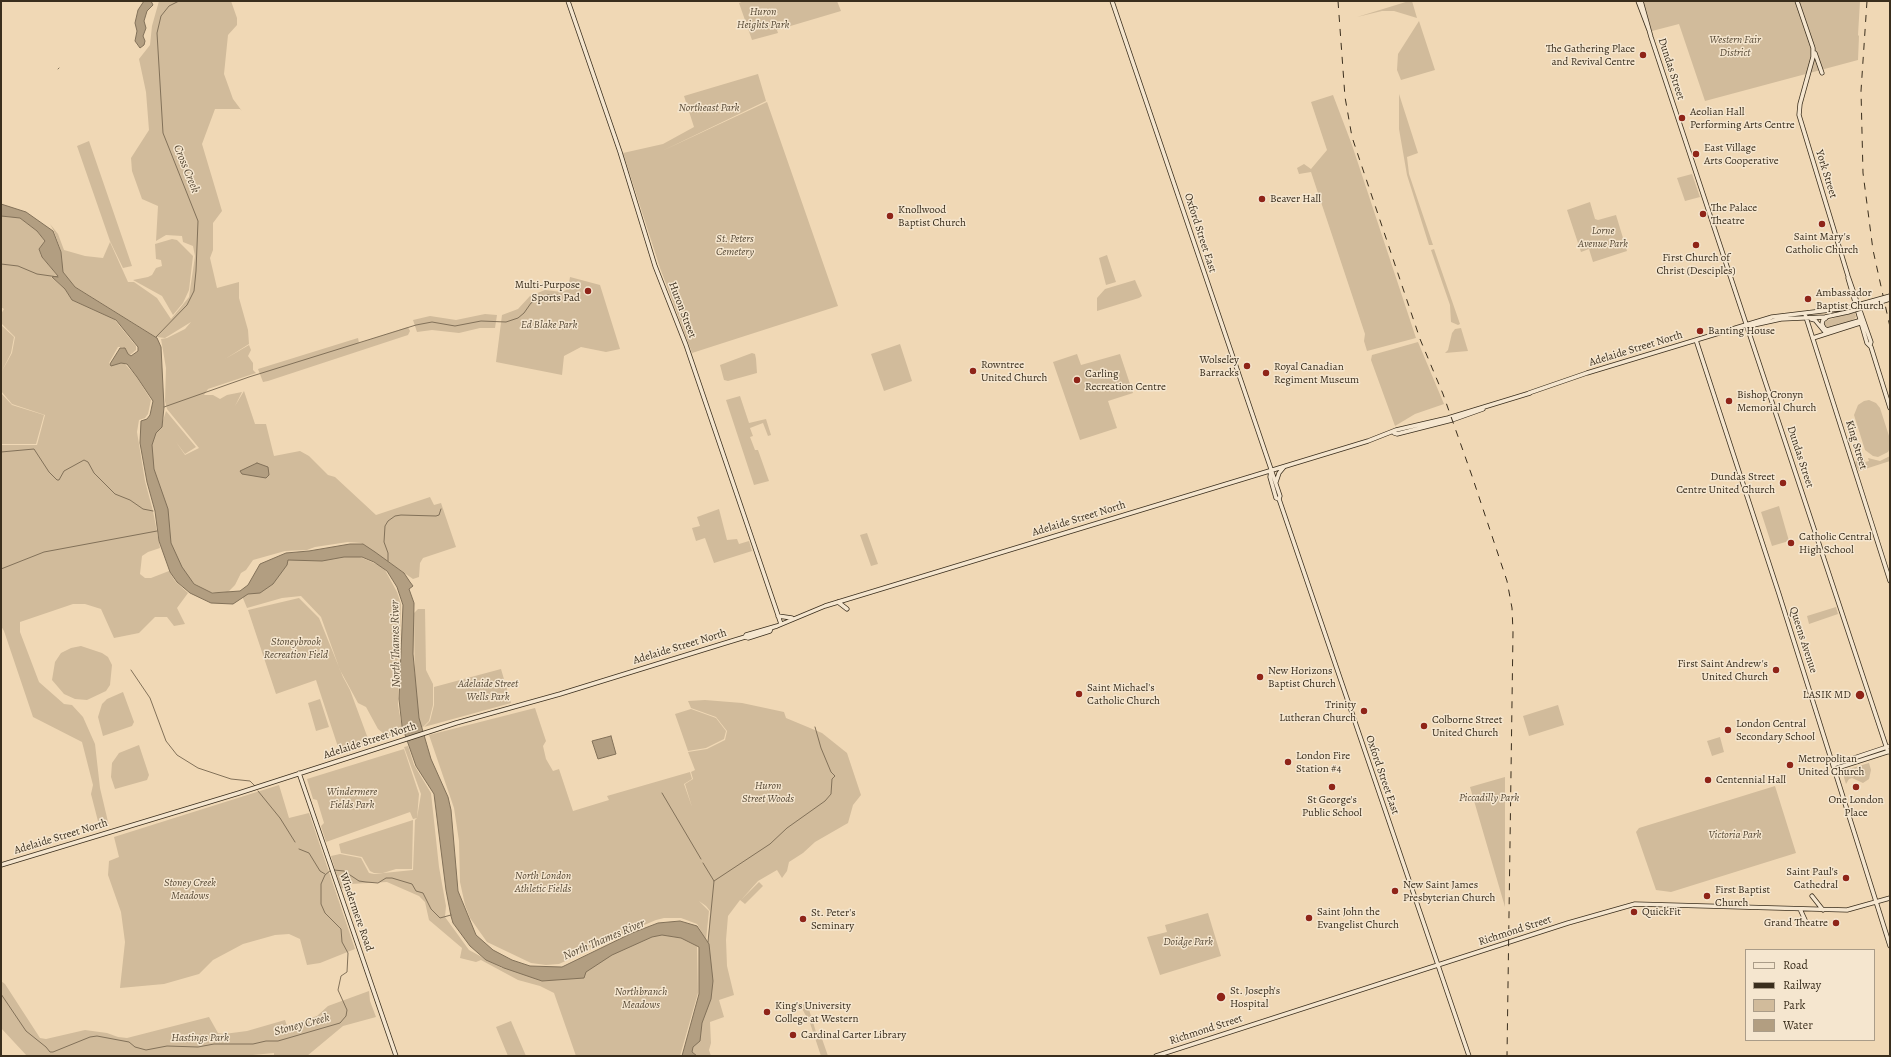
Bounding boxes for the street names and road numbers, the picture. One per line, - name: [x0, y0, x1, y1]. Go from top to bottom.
- street label: Dundas Street: [1655, 36, 1687, 102]
- street label: York Street: [1812, 148, 1840, 200]
- street label: Oxford Street East: [1181, 192, 1219, 274]
- street label: Huron Street: [665, 280, 699, 340]
- street label: Adelaide Street North: [1588, 328, 1684, 370]
- street label: King Street: [1842, 419, 1870, 471]
- street label: Dundas Street: [1784, 424, 1816, 490]
- street label: Adelaide Street North: [1031, 498, 1127, 540]
- street label: Queens Avenue: [1786, 605, 1820, 675]
- street label: Adelaide Street North: [632, 626, 728, 668]
- street label: Adelaide Street North: [322, 720, 418, 762]
- street label: Oxford Street East: [1362, 734, 1402, 816]
- street label: Adelaide Street North: [13, 816, 109, 858]
- street label: Windermere Road: [336, 871, 376, 953]
- street label: Richmond Street: [1477, 913, 1553, 949]
- street label: Richmond Street: [1168, 1012, 1244, 1048]

